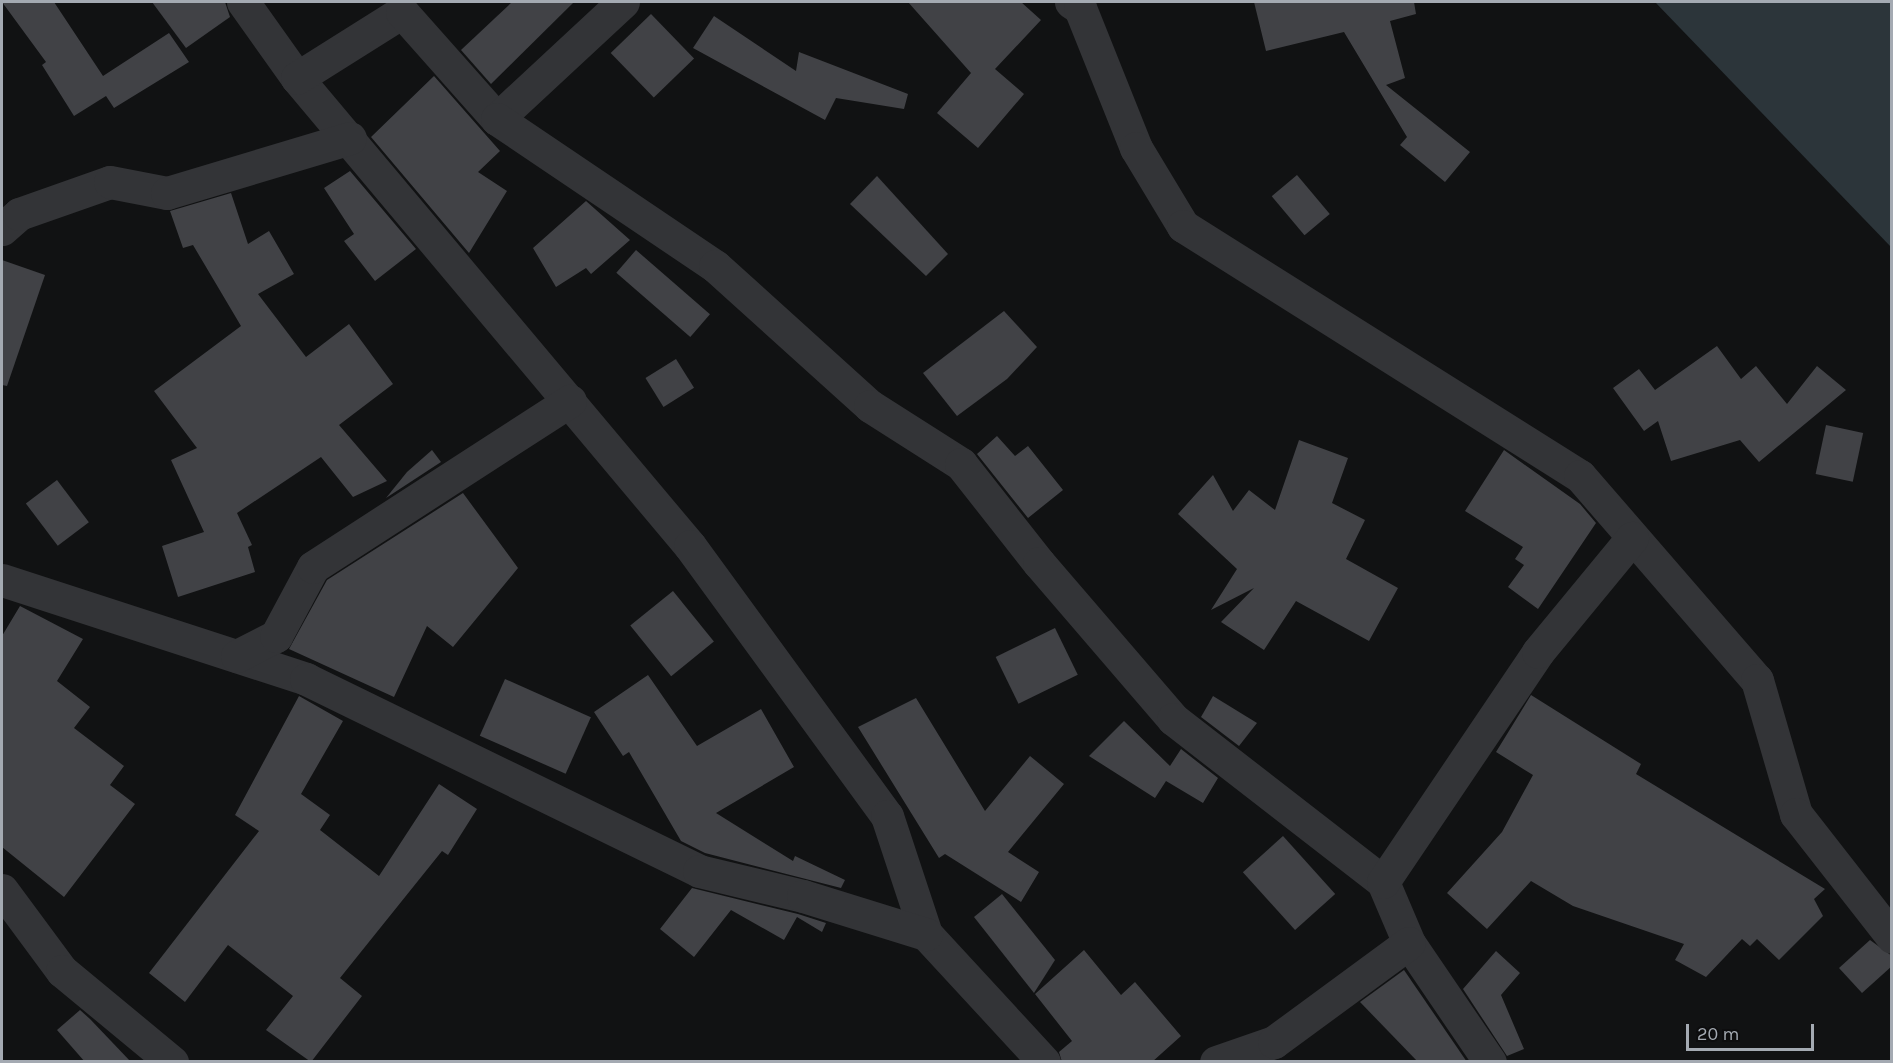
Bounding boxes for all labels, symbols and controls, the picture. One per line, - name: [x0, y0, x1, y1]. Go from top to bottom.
- scale bar: [1689, 1012, 1816, 1050]
- text: 20 m: [1697, 1023, 1739, 1045]

